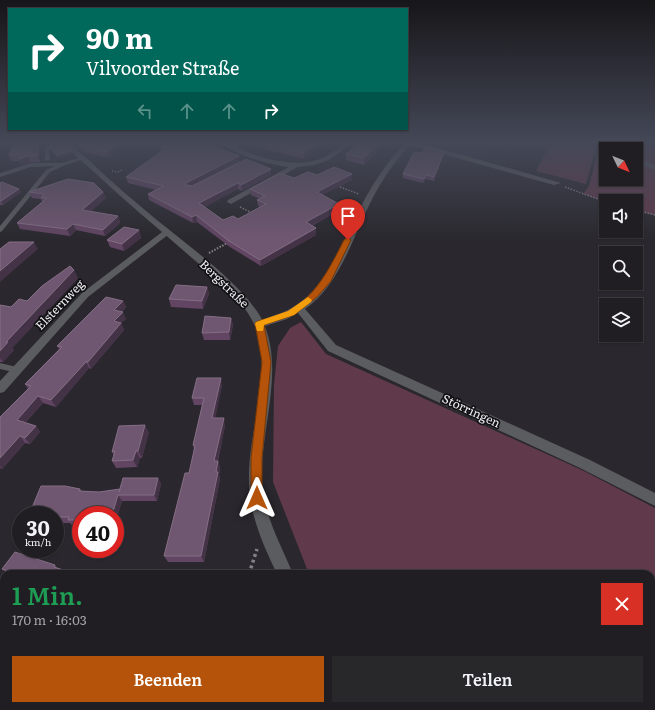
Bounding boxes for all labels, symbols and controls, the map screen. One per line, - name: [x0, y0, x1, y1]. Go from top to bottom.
- text: 90 m: [86, 16, 153, 58]
- icon: right: [20, 24, 72, 76]
- text: Vilvoorder Straße: [86, 54, 239, 81]
- icon: left: [134, 100, 156, 122]
- icon: ahead: [176, 100, 198, 122]
- icon: ahead: [218, 100, 240, 122]
- icon: right: [260, 100, 282, 122]
- north arrow: [599, 142, 643, 186]
- map controls: [599, 142, 643, 342]
- button: sound: [599, 194, 643, 238]
- pin: [331, 199, 365, 240]
- icon: arrive: [337, 205, 359, 227]
- button: search: [599, 246, 643, 290]
- street label: Bergstraße: [196, 255, 253, 311]
- street label: Elsternweg: [31, 275, 88, 334]
- button: layers: [599, 298, 643, 342]
- street label: Störringen: [439, 389, 504, 431]
- position arrow: [236, 477, 278, 519]
- speed limit sign: 40: [72, 506, 124, 558]
- text: 30: [26, 512, 50, 542]
- text: km/h: [25, 534, 51, 549]
- text: 1 Min.: [12, 577, 83, 612]
- button: close: [601, 583, 643, 625]
- text: 170 m · 16:03: [12, 610, 87, 629]
- button: Beenden: [12, 656, 324, 702]
- button: Teilen: [332, 656, 643, 702]

